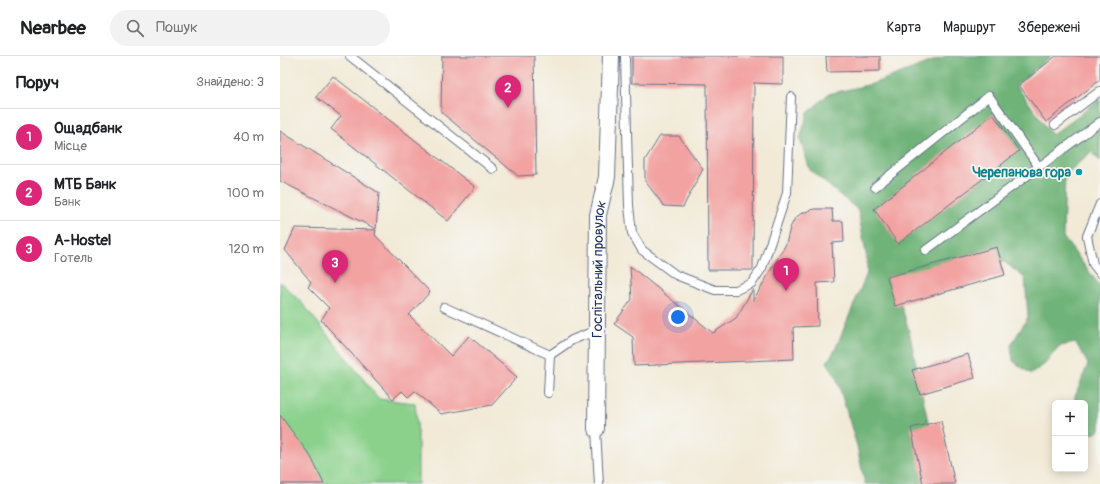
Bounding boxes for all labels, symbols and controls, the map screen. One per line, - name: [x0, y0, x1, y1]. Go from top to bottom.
- search box: [110, 10, 390, 46]
- text: Nearbee: [20, 16, 86, 40]
- icon: search: [124, 17, 146, 39]
- text: Пошук: [156, 18, 198, 37]
- text: Карта: [886, 19, 921, 36]
- text: Маршрут: [943, 19, 996, 36]
- text: Збережені: [1018, 19, 1080, 36]
- text: Поруч: [16, 72, 59, 93]
- text: Знайдено: 3: [196, 74, 264, 90]
- pin: 2: [495, 75, 521, 108]
- text: Ощадбанк: [54, 119, 122, 138]
- text: 1: [26, 129, 32, 145]
- text: 40 m: [233, 129, 264, 145]
- text: Місце: [54, 138, 87, 154]
- place label: Черепанова гора: [972, 164, 1071, 181]
- marker: Черепанова гора: [1074, 167, 1084, 177]
- text: МТБ Банк: [54, 175, 117, 194]
- text: 2: [25, 185, 33, 201]
- text: 100 m: [227, 185, 264, 201]
- text: Банк: [54, 194, 81, 210]
- street label: Госпітальний провулок: [588, 199, 610, 338]
- text: A-Hostel: [54, 231, 111, 250]
- text: 3: [25, 241, 33, 257]
- text: 120 m: [228, 241, 264, 257]
- text: Готель: [54, 250, 93, 266]
- pin: 3: [322, 250, 348, 283]
- pin: 1: [773, 258, 799, 291]
- your location: [668, 307, 688, 327]
- map controls: [1052, 400, 1088, 472]
- button: +: [1052, 400, 1088, 436]
- button: −: [1052, 436, 1088, 472]

